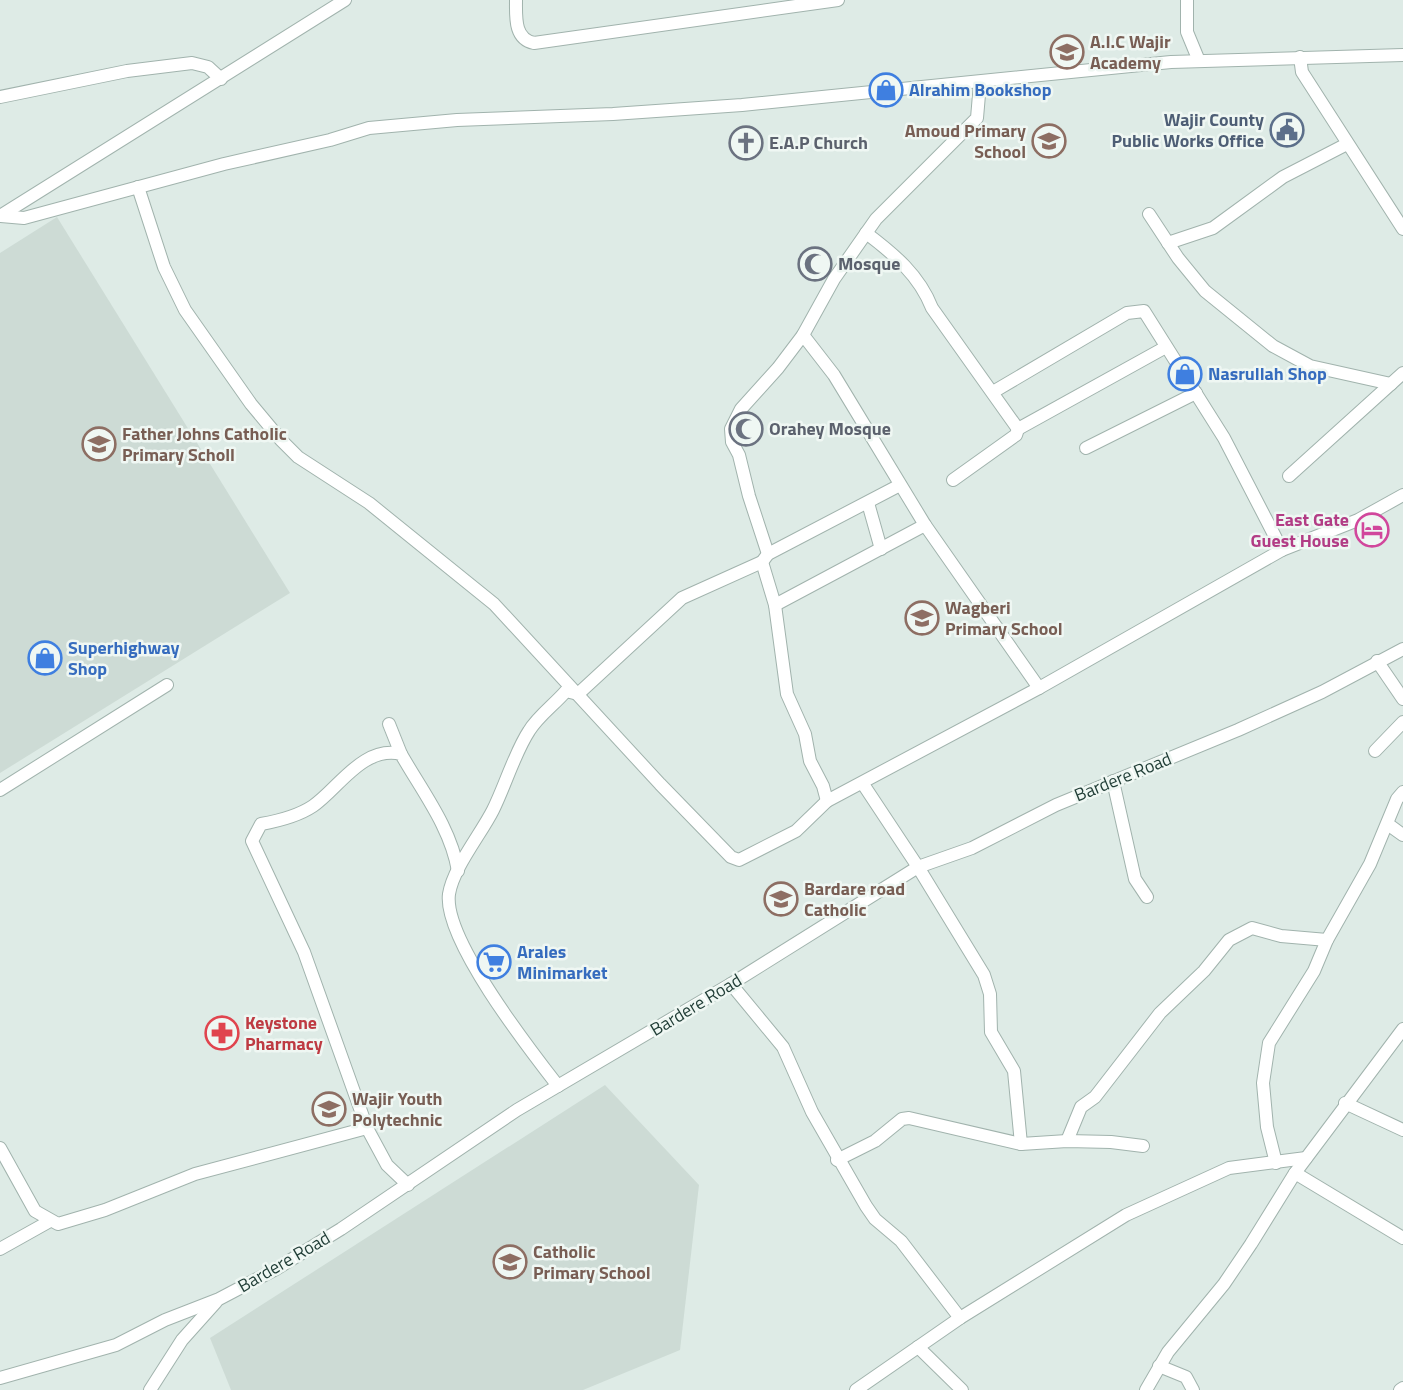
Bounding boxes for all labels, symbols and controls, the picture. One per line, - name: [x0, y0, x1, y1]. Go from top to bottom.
- place label: A.I.C Wajir Academy: [1090, 28, 1171, 76]
- school or university icon: A.I.C Wajir Academy: [1049, 34, 1085, 70]
- shop icon: Alrahim Bookshop: [868, 72, 904, 108]
- place label: Alrahim Bookshop: [909, 76, 1052, 103]
- place label: Wajir County Public Works Office: [1111, 106, 1264, 154]
- public building icon: Wajir County Public Works Office: [1269, 112, 1305, 148]
- place label: Amoud Primary School: [905, 117, 1026, 165]
- school or university icon: Amoud Primary School: [1031, 123, 1067, 159]
- church icon: E.A.P Church: [728, 125, 764, 161]
- place label: E.A.P Church: [769, 129, 868, 156]
- mosque icon: Mosque: [797, 246, 833, 282]
- place label: Mosque: [838, 250, 900, 277]
- shop icon: Nasrullah Shop: [1167, 356, 1203, 392]
- place label: Nasrullah Shop: [1208, 360, 1327, 387]
- mosque icon: Orahey Mosque: [728, 411, 764, 447]
- place label: Orahey Mosque: [769, 415, 891, 442]
- place label: Father Johns Catholic Primary Scholl: [122, 420, 287, 468]
- school or university icon: Father Johns Catholic Primary Scholl: [81, 426, 117, 462]
- place label: East Gate Guest House: [1251, 506, 1349, 554]
- hotel icon: East Gate Guest House: [1354, 512, 1390, 548]
- place label: Wagberi Primary School: [945, 594, 1063, 642]
- school or university icon: Wagberi Primary School: [904, 600, 940, 636]
- place label: Superhighway Shop: [68, 634, 179, 682]
- shop icon: Superhighway Shop: [27, 640, 63, 676]
- street label: Bardere Road: [1070, 745, 1176, 808]
- place label: Bardare road Catholic: [804, 875, 905, 923]
- school or university icon: Bardare road Catholic: [763, 881, 799, 917]
- place label: Arales Minimarket: [517, 938, 608, 986]
- supermarket icon: Arales Minimarket: [476, 944, 512, 980]
- street label: Bardere Road: [645, 967, 747, 1043]
- place label: Keystone Pharmacy: [245, 1009, 323, 1057]
- pharmacy icon: Keystone Pharmacy: [204, 1015, 240, 1051]
- place label: Wajir Youth Polytechnic: [352, 1085, 442, 1133]
- school or university icon: Wajir Youth Polytechnic: [311, 1091, 347, 1127]
- street label: Bardere Road: [232, 1224, 335, 1299]
- place label: Catholic Primary School: [533, 1238, 651, 1286]
- school or university icon: Catholic Primary School: [492, 1244, 528, 1280]

